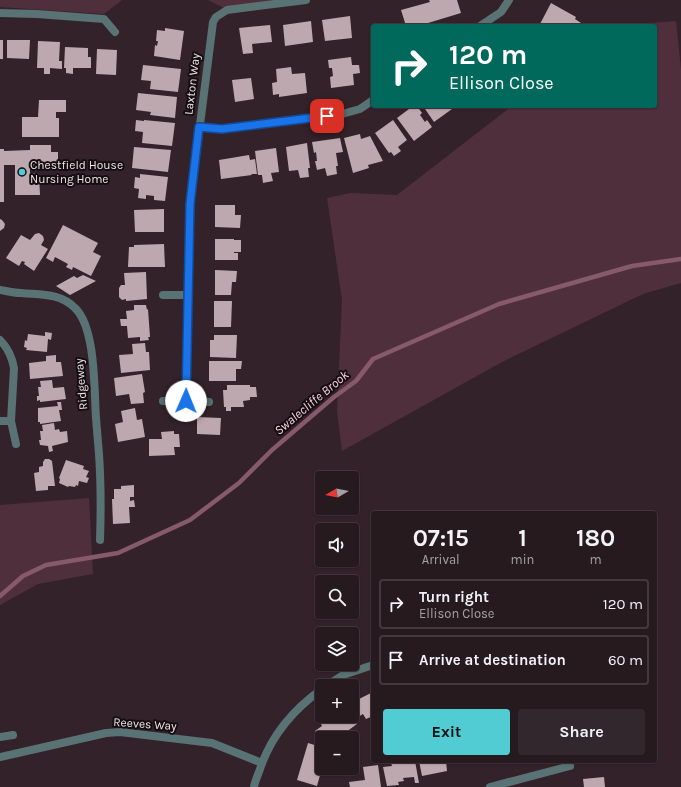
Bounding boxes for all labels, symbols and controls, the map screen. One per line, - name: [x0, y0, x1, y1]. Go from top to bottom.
- text: 120 m: [449, 38, 527, 71]
- icon: right: [383, 40, 435, 92]
- street label: Laxton Way: [181, 52, 203, 116]
- text: Ellison Close: [449, 72, 554, 94]
- pin: [310, 99, 344, 133]
- icon: arrive: [316, 105, 338, 127]
- place label: Chestfield House Nursing Home: [30, 158, 123, 186]
- marker: Chestfield House Nursing Home: [17, 167, 27, 177]
- street label: Ridgeway: [72, 357, 90, 410]
- water label: Swalecliffe Brook: [271, 367, 352, 438]
- position arrow: [165, 380, 207, 422]
- north arrow: [315, 471, 359, 515]
- map controls: [315, 471, 359, 775]
- button: sound: [315, 523, 359, 567]
- text: 07:15: [413, 524, 469, 552]
- text: 1: [518, 524, 527, 552]
- text: 180: [576, 524, 615, 552]
- text: Arrival: [422, 552, 460, 567]
- text: min: [510, 552, 534, 567]
- text: m: [590, 552, 602, 567]
- button: search: [315, 575, 359, 619]
- text: Turn right: [419, 588, 489, 606]
- icon: right: [385, 593, 407, 615]
- text: 120 m: [603, 595, 643, 613]
- text: Ellison Close: [419, 606, 495, 621]
- button: layers: [315, 627, 359, 671]
- icon: arrive: [385, 649, 407, 671]
- text: Arrive at destination: [419, 651, 566, 669]
- text: 60 m: [608, 651, 643, 669]
- button: +: [315, 679, 359, 723]
- button: Exit: [383, 709, 510, 755]
- button: Share: [518, 709, 645, 755]
- street label: Reeves Way: [113, 715, 178, 733]
- button: −: [315, 731, 359, 775]

